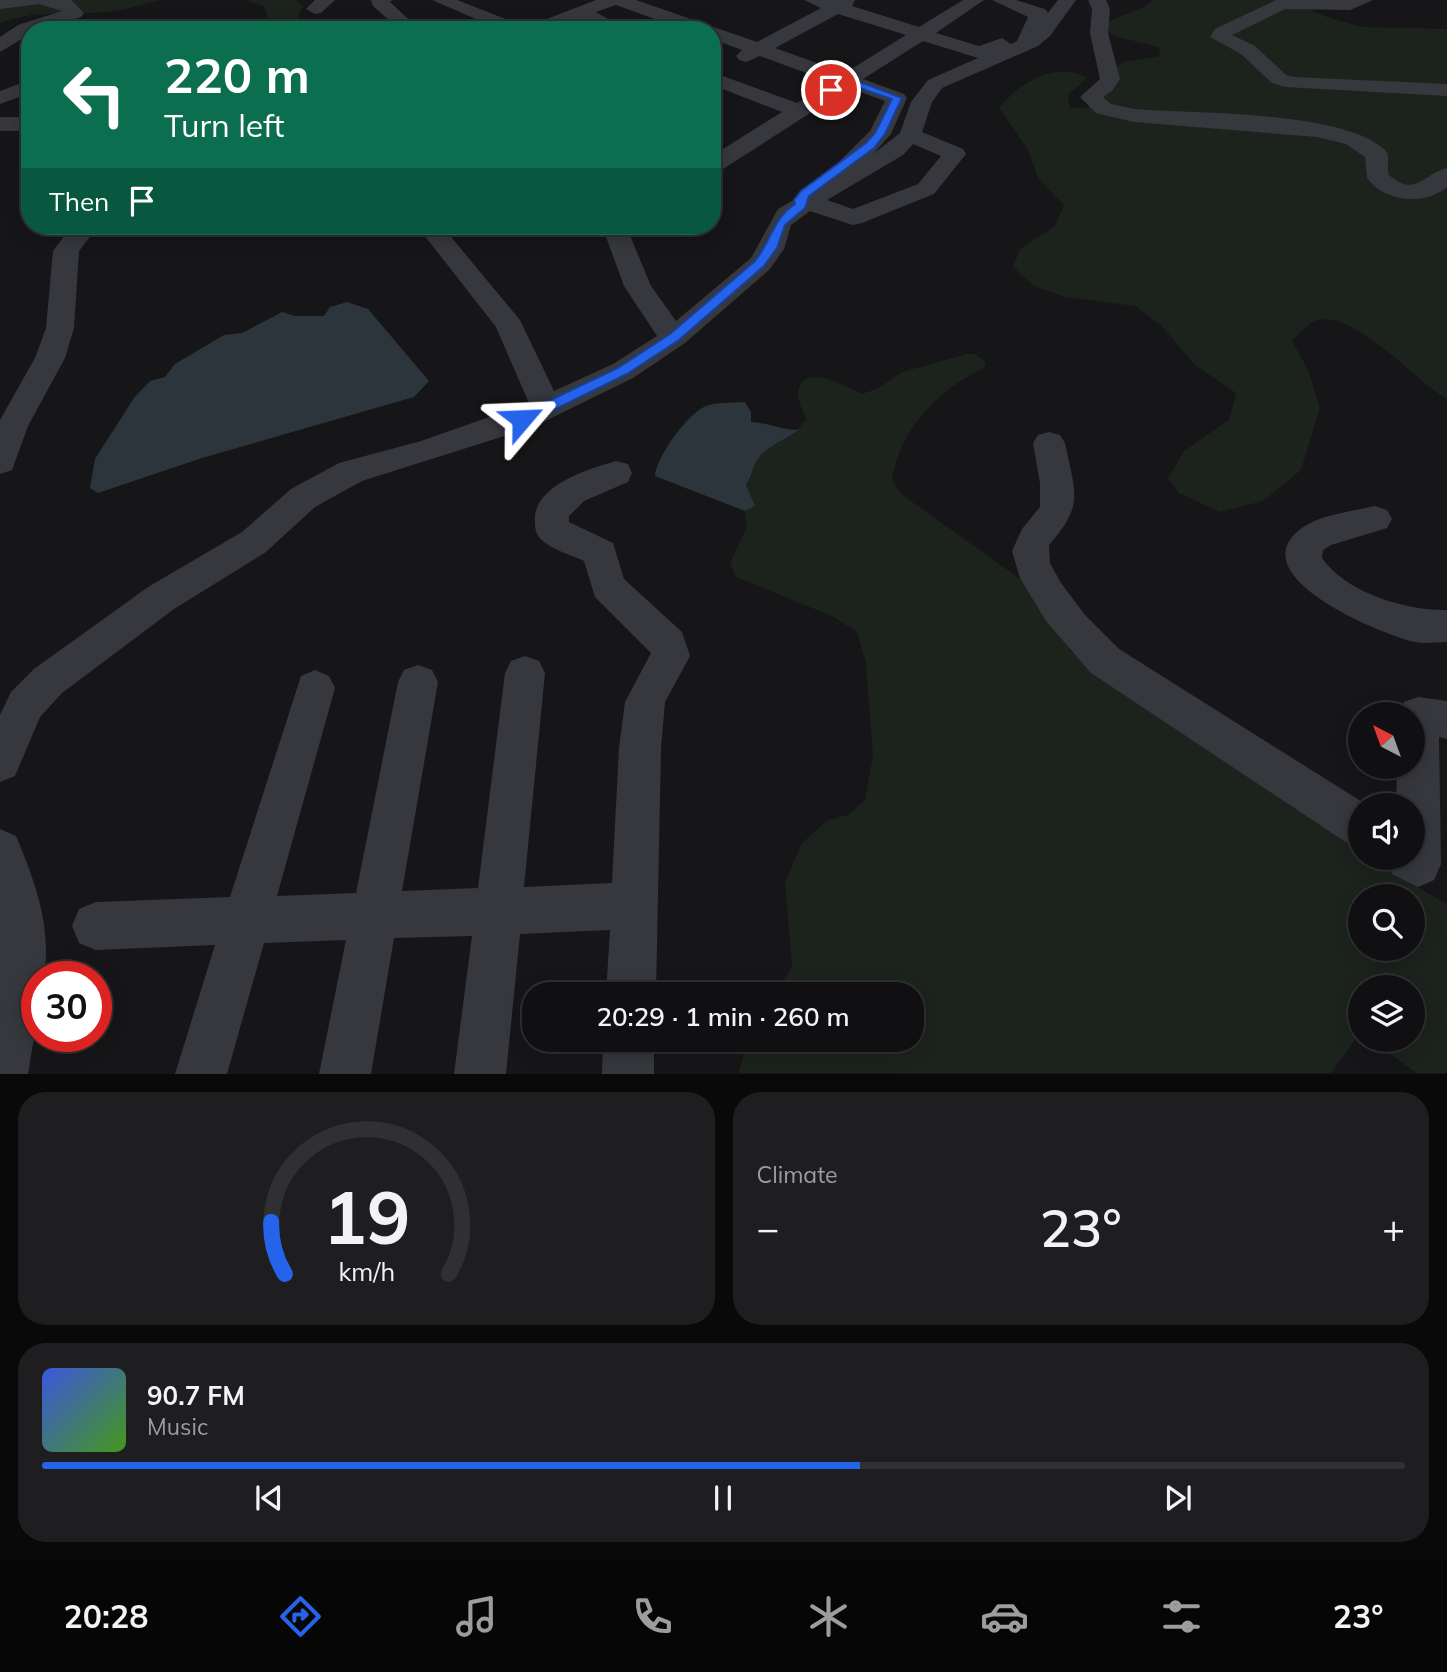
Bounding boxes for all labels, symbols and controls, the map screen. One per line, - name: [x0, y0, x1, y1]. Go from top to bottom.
- text: 220 m: [164, 44, 310, 105]
- icon: left: [49, 49, 140, 140]
- pin: [801, 60, 861, 120]
- icon: arrive: [812, 71, 850, 109]
- text: Turn left: [164, 105, 284, 145]
- icon: arrive: [123, 182, 161, 220]
- text: Then: [49, 185, 109, 218]
- position arrow: [485, 382, 559, 456]
- north arrow: [1348, 702, 1424, 779]
- map controls: [1348, 702, 1425, 1052]
- button: sound: [1348, 793, 1425, 870]
- button: search: [1348, 884, 1425, 961]
- speed limit sign: 30: [21, 961, 112, 1052]
- button: layers: [1348, 975, 1425, 1052]
- text: 20:29 · 1 min · 260 m: [596, 1000, 850, 1033]
- text: Climate: [757, 1160, 838, 1189]
- text: 19: [323, 1172, 410, 1263]
- text: 23°: [1040, 1195, 1122, 1260]
- text: −: [757, 1204, 779, 1252]
- text: +: [1382, 1204, 1405, 1252]
- text: km/h: [338, 1256, 395, 1287]
- text: 90.7 FM: [147, 1379, 245, 1412]
- text: Music: [147, 1412, 208, 1441]
- icon: previous: [250, 1479, 288, 1517]
- icon: pause: [704, 1479, 742, 1517]
- icon: next: [1159, 1479, 1197, 1517]
- icon: directions: [276, 1592, 325, 1641]
- icon: music: [452, 1592, 501, 1641]
- icon: phone: [628, 1592, 677, 1641]
- icon: climate: [804, 1592, 853, 1641]
- icon: car: [980, 1592, 1029, 1641]
- icon: filters: [1157, 1592, 1206, 1641]
- text: 20:28: [64, 1596, 148, 1636]
- text: 23°: [1333, 1596, 1383, 1636]

